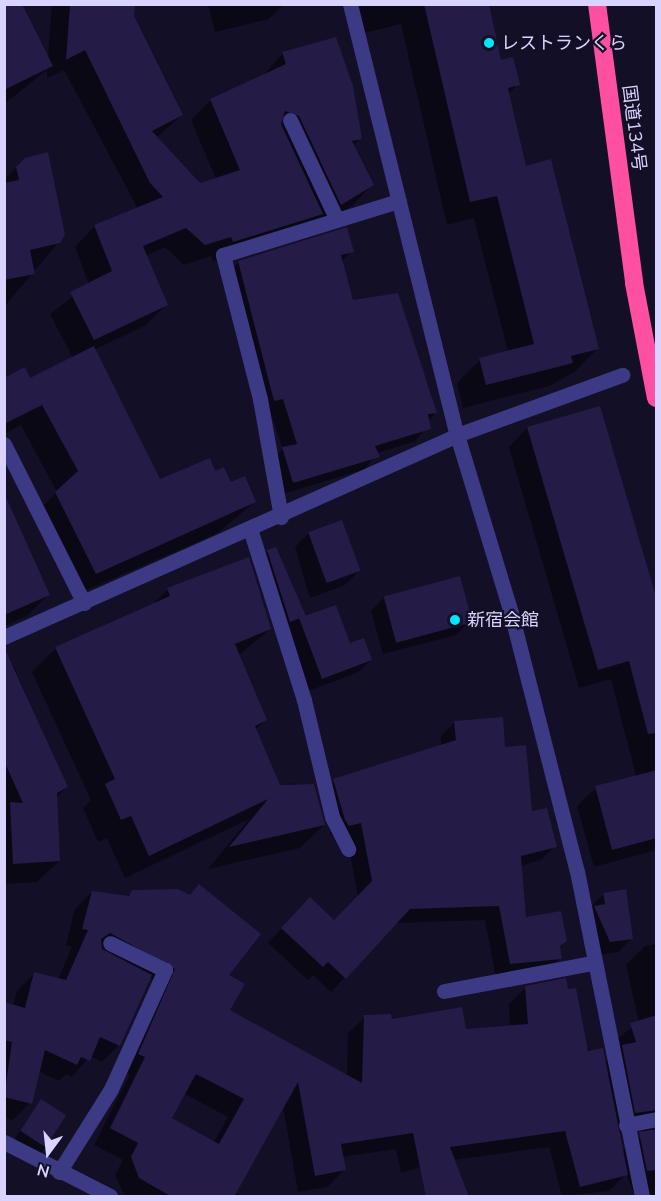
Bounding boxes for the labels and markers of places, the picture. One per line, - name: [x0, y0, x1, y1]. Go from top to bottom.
- place label: レストランくら: [501, 32, 627, 54]
- marker: レストランくら: [482, 36, 496, 50]
- place label: 新宿会館: [467, 609, 539, 631]
- marker: 新宿会館: [448, 613, 462, 627]

